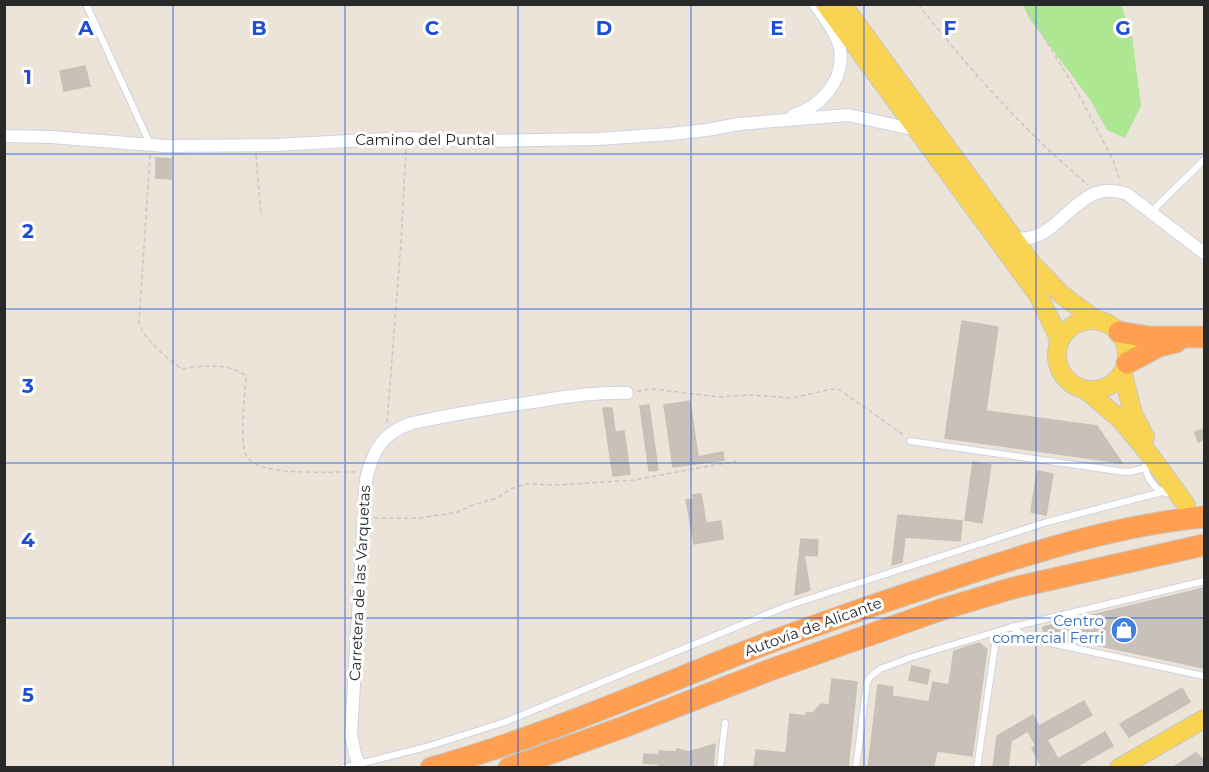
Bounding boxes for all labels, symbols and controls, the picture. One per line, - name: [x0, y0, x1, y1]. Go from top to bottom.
- text: A: [77, 16, 94, 40]
- text: B: [251, 16, 267, 40]
- text: C: [425, 16, 440, 40]
- text: D: [596, 16, 612, 40]
- text: E: [770, 16, 784, 40]
- text: F: [944, 16, 957, 40]
- text: G: [1115, 16, 1131, 40]
- text: 1: [24, 65, 32, 89]
- street label: Camino del Puntal: [355, 130, 495, 149]
- text: 2: [22, 219, 34, 243]
- text: 3: [21, 374, 34, 398]
- street label: Carretera de las Varquetas: [345, 485, 374, 681]
- text: 4: [21, 528, 35, 552]
- street label: Autovía de Alicante: [741, 593, 884, 660]
- place label: Centro comercial Ferri: [992, 611, 1104, 647]
- shop icon: Centro comercial Ferri: [1109, 615, 1139, 645]
- text: 5: [22, 683, 34, 707]

